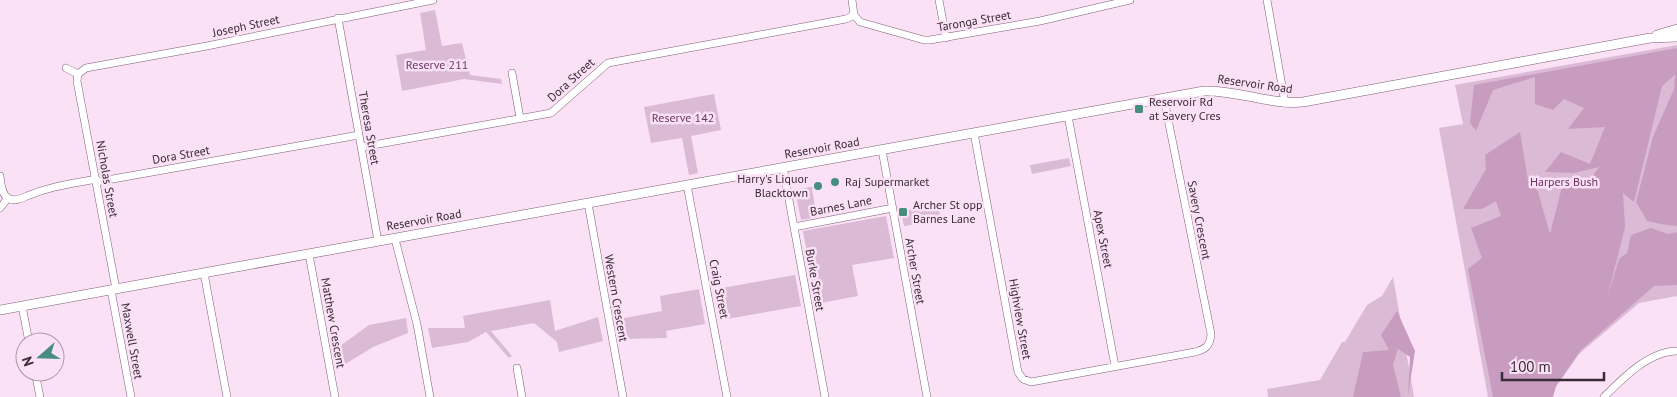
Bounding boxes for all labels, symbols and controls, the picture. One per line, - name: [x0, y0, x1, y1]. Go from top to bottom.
- street label: Taronga Street: [936, 7, 1012, 34]
- street label: Joseph Street: [210, 11, 281, 40]
- street label: Dora Street: [544, 55, 597, 105]
- park label: Reserve 211: [406, 57, 468, 72]
- street label: Reservoir Road: [1216, 71, 1294, 96]
- street label: Theresa Street: [356, 90, 383, 166]
- place label: Reservoir Rd at Savery Cres: [1149, 94, 1221, 123]
- marker: Reservoir Rd at Savery Cres: [1133, 103, 1145, 115]
- park label: Reserve 142: [652, 110, 714, 125]
- street label: Reservoir Road: [783, 134, 861, 161]
- street label: Nicholas Street: [93, 139, 122, 219]
- street label: Dora Street: [151, 142, 211, 167]
- place label: Harry's Liquor Blacktown: [737, 171, 808, 200]
- place label: Raj Supermarket: [845, 174, 929, 189]
- park label: Harpers Bush: [1530, 174, 1598, 189]
- marker: Raj Supermarket: [829, 176, 841, 188]
- street label: Savery Crescent: [1184, 179, 1215, 261]
- marker: Harry's Liquor Blacktown: [812, 180, 824, 192]
- street label: Barnes Lane: [809, 192, 873, 219]
- place label: Archer St opp Barnes Lane: [913, 197, 983, 226]
- street label: Reservoir Road: [385, 206, 463, 233]
- marker: Archer St opp Barnes Lane: [897, 206, 909, 218]
- street label: Apex Street: [1090, 209, 1116, 269]
- street label: Archer Street: [902, 237, 929, 305]
- street label: Burke Street: [803, 248, 828, 312]
- street label: Western Crescent: [601, 253, 632, 343]
- street label: Craig Street: [706, 258, 733, 320]
- street label: Matthew Crescent: [318, 277, 349, 369]
- street label: Highview Street: [1006, 277, 1035, 360]
- street label: Maxwell Street: [118, 302, 147, 380]
- north arrow: [15, 332, 65, 382]
- scale bar: [1502, 350, 1604, 382]
- text: N: [18, 354, 38, 369]
- text: 100 m: [1510, 357, 1551, 376]

